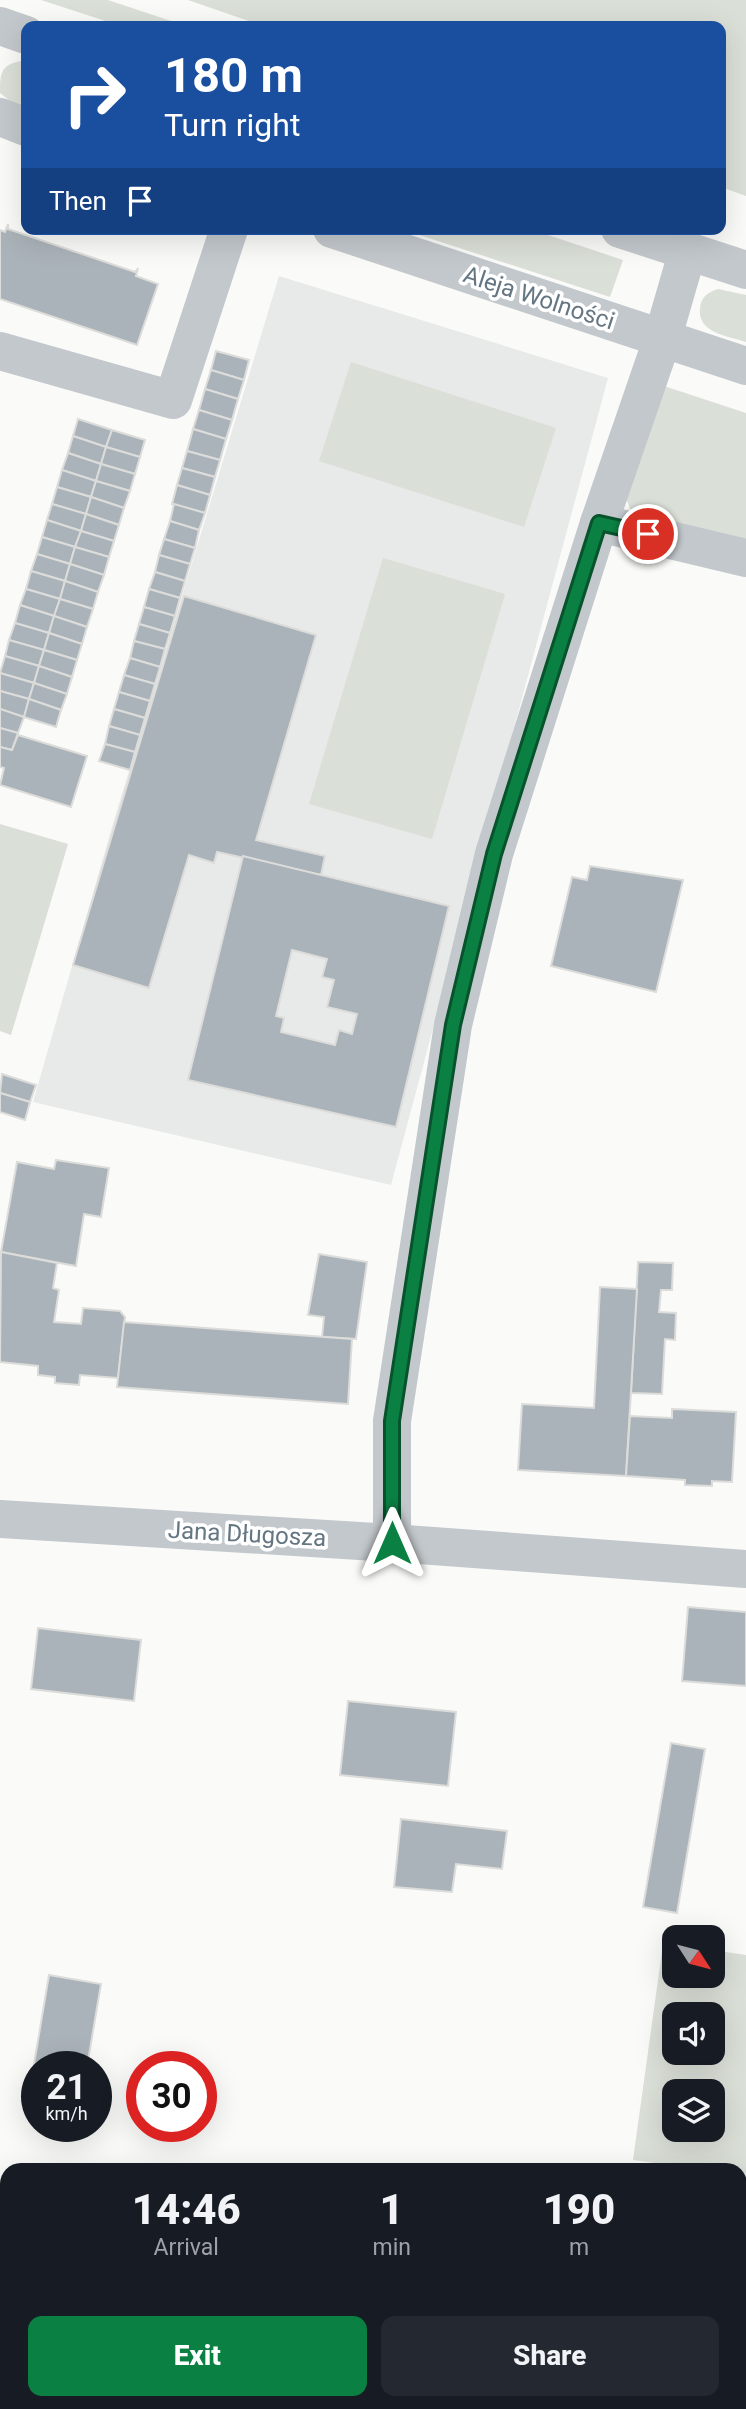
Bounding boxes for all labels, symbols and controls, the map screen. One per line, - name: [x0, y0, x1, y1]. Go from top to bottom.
- text: 180 m: [164, 47, 303, 104]
- icon: right: [49, 49, 140, 140]
- text: Turn right: [164, 106, 300, 144]
- icon: arrive: [121, 182, 159, 220]
- text: Then: [49, 186, 107, 216]
- street label: Aleja Wolności: [460, 260, 618, 336]
- pin: [618, 504, 678, 564]
- icon: arrive: [629, 515, 667, 553]
- position arrow: [355, 1506, 429, 1580]
- street label: Jana Długosza: [167, 1516, 327, 1552]
- north arrow: [662, 1925, 724, 1988]
- map controls: [662, 1925, 725, 2142]
- button: sound: [662, 2002, 725, 2065]
- speed limit sign: 30: [126, 2051, 217, 2142]
- text: 21: [46, 2067, 87, 2108]
- button: layers: [662, 2079, 725, 2142]
- text: km/h: [45, 2103, 88, 2124]
- text: 14:46: [132, 2185, 241, 2234]
- text: 1: [380, 2185, 404, 2234]
- text: 190: [543, 2185, 615, 2234]
- text: Arrival: [154, 2234, 219, 2261]
- text: min: [372, 2234, 411, 2261]
- text: m: [569, 2234, 589, 2261]
- button: Exit: [28, 2316, 367, 2396]
- button: Share: [381, 2316, 719, 2396]

